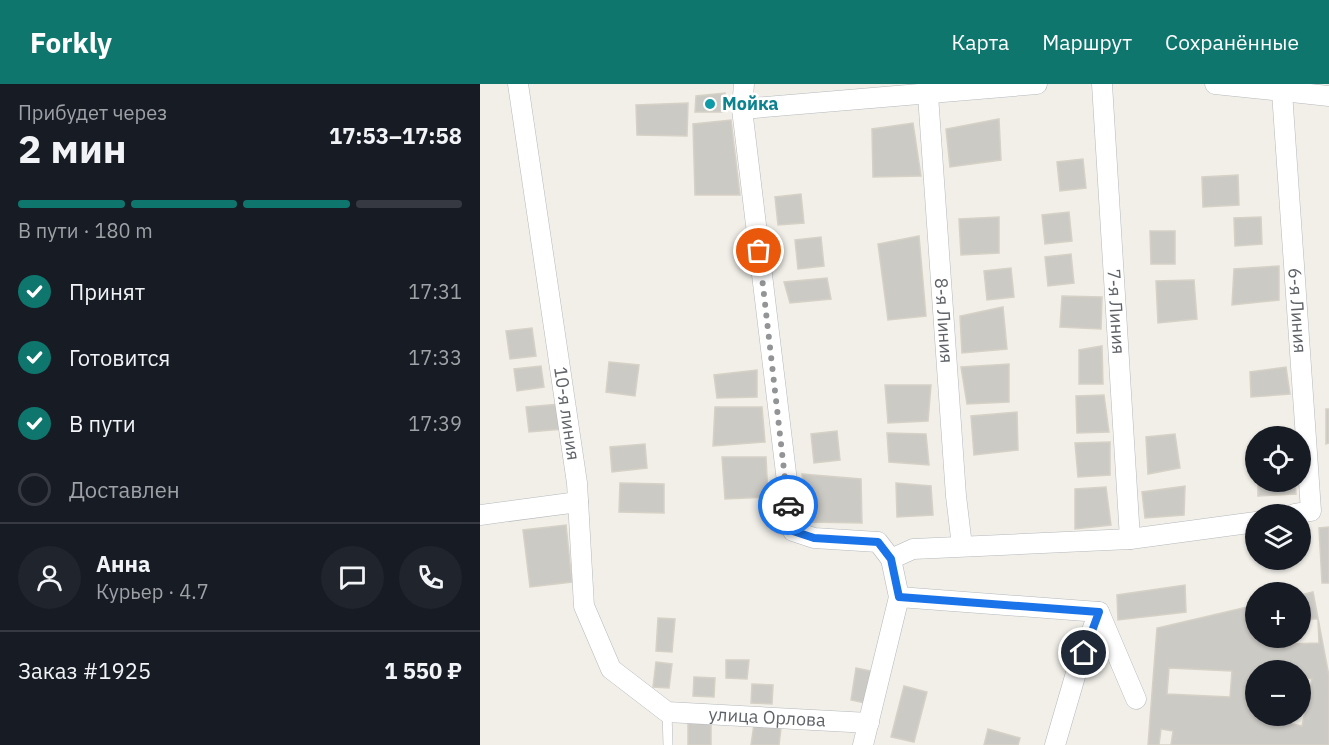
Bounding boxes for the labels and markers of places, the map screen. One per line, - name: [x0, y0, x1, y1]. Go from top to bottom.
- place label: Мойка: [722, 92, 779, 115]
- marker: Мойка: [703, 97, 717, 111]
- pin: [733, 225, 784, 276]
- pin: [1058, 627, 1109, 678]

